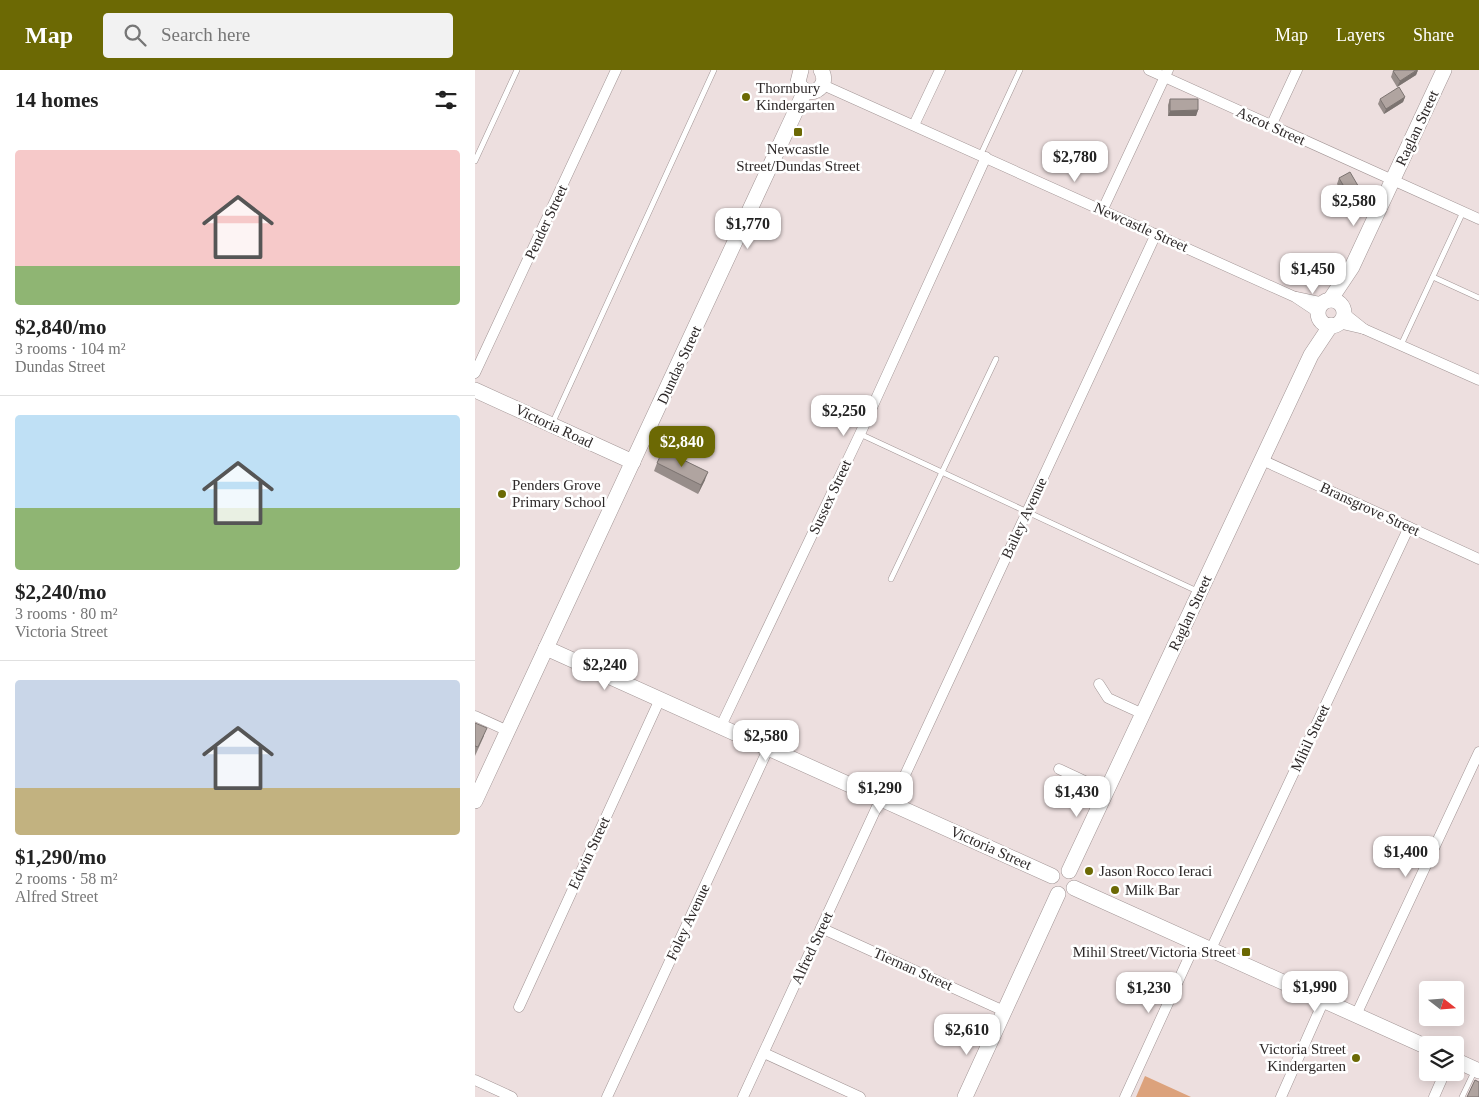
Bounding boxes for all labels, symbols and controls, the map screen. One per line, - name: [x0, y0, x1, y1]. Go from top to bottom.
- search box: [103, 13, 453, 58]
- icon: search: [121, 21, 149, 49]
- text: Map: [25, 22, 73, 48]
- text: Search here: [161, 24, 250, 45]
- text: Map: [1275, 25, 1308, 45]
- text: Layers: [1336, 25, 1385, 45]
- text: Share: [1413, 25, 1454, 45]
- place label: Thornbury Kindergarten: [756, 80, 835, 113]
- icon: filters: [432, 86, 460, 114]
- street label: Raglan Street: [1393, 87, 1442, 168]
- text: 14 homes: [15, 88, 98, 112]
- marker: Thornbury Kindergarten: [740, 91, 752, 103]
- street label: Ascot Street: [1234, 104, 1309, 149]
- marker: Newcastle Street/Dundas Street: [792, 126, 804, 138]
- pin: $2,780: [1034, 140, 1116, 183]
- place label: Newcastle Street/Dundas Street: [736, 141, 861, 174]
- text: $2,780: [1053, 148, 1097, 165]
- street label: Pender Street: [522, 181, 571, 262]
- icon: home: [193, 182, 283, 272]
- pin: $2,580: [1313, 184, 1395, 227]
- text: $2,580: [1332, 192, 1376, 209]
- street label: Newcastle Street: [1092, 199, 1191, 255]
- pin: $1,770: [707, 208, 789, 250]
- text: $1,770: [726, 215, 770, 232]
- pin: $1,450: [1272, 252, 1354, 295]
- text: $1,450: [1291, 260, 1335, 277]
- text: $2,840/mo: [15, 315, 107, 339]
- street label: Dundas Street: [654, 323, 704, 407]
- text: 3 rooms · 104 m²: [15, 340, 126, 357]
- text: Dundas Street: [15, 358, 105, 375]
- pin: $2,250: [803, 394, 885, 437]
- street label: Victoria Road: [513, 401, 596, 451]
- text: $2,250: [822, 402, 866, 419]
- pin: $2,840: [641, 426, 723, 468]
- text: $2,840: [660, 433, 704, 450]
- icon: home: [193, 448, 283, 538]
- street label: Sussex Street: [806, 456, 855, 537]
- street label: Bailey Avenue: [998, 475, 1050, 561]
- place label: Penders Grove Primary School: [512, 477, 606, 510]
- street label: Bransgrove Street: [1318, 479, 1423, 539]
- marker: Penders Grove Primary School: [496, 488, 508, 500]
- street label: Raglan Street: [1166, 572, 1215, 653]
- text: $2,240/mo: [15, 580, 107, 604]
- text: 3 rooms · 80 m²: [15, 605, 118, 622]
- text: Victoria Street: [15, 623, 108, 640]
- pin: $2,240: [564, 648, 646, 691]
- text: $2,240: [583, 656, 627, 673]
- street label: Mihil Street: [1288, 701, 1333, 774]
- icon: home: [193, 713, 283, 803]
- pin: $2,580: [725, 720, 807, 762]
- text: $2,580: [744, 727, 788, 744]
- pin: $1,290: [839, 772, 921, 814]
- pin: $1,430: [1036, 776, 1118, 818]
- text: $1,290: [858, 779, 902, 796]
- text: $1,430: [1055, 783, 1099, 800]
- street label: Edwin Street: [565, 814, 613, 892]
- street label: Victoria Street: [948, 823, 1035, 873]
- pin: $1,400: [1365, 836, 1447, 878]
- text: $1,400: [1384, 843, 1428, 860]
- text: $1,290/mo: [15, 845, 107, 869]
- place label: Jason Rocco Ieraci: [1099, 863, 1212, 879]
- marker: Jason Rocco Ieraci: [1083, 865, 1095, 877]
- text: 2 rooms · 58 m²: [15, 870, 118, 887]
- street label: Foley Avenue: [663, 881, 713, 963]
- place label: Milk Bar: [1125, 882, 1180, 898]
- marker: Milk Bar: [1109, 884, 1121, 896]
- text: Alfred Street: [15, 888, 98, 905]
- street label: Alfred Street: [788, 909, 836, 987]
- street label: Tiernan Street: [871, 944, 956, 994]
- place label: Mihil Street/Victoria Street: [1073, 944, 1237, 960]
- marker: Mihil Street/Victoria Street: [1240, 946, 1252, 958]
- pin: $1,990: [1274, 970, 1356, 1013]
- pin: $1,230: [1108, 972, 1190, 1014]
- text: $1,990: [1293, 978, 1337, 995]
- text: $1,230: [1127, 979, 1171, 996]
- north arrow: [1419, 981, 1464, 1026]
- map controls: [1419, 981, 1464, 1081]
- pin: $2,610: [926, 1014, 1008, 1056]
- text: $2,610: [945, 1021, 989, 1038]
- button: layers: [1419, 1036, 1464, 1081]
- place label: Victoria Street Kindergarten: [1259, 1041, 1347, 1074]
- marker: Victoria Street Kindergarten: [1350, 1052, 1362, 1064]

